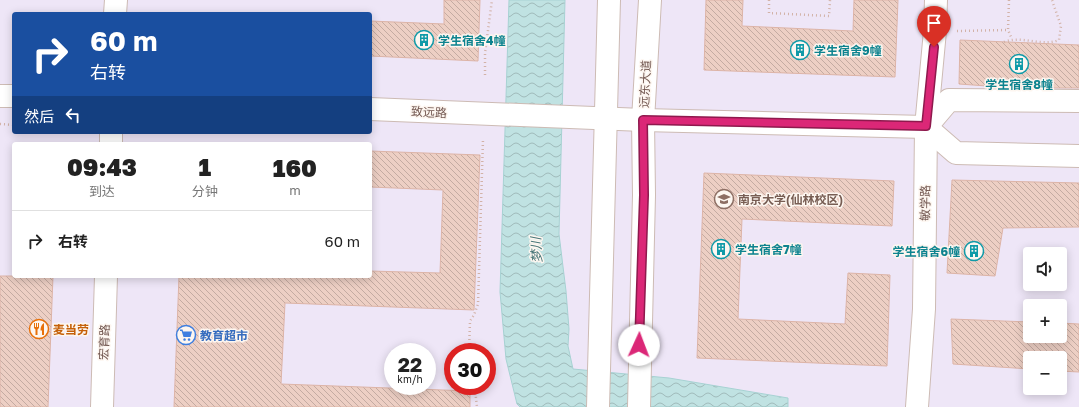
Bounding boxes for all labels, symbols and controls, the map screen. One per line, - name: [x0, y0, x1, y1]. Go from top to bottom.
- pin: [917, 6, 951, 47]
- icon: arrive: [923, 12, 945, 34]
- text: 60 m: [90, 24, 157, 57]
- icon: right: [24, 28, 76, 80]
- building icon: 学生宿舍4幢: [413, 29, 435, 51]
- place label: 学生宿舍4幢: [438, 33, 506, 48]
- building icon: 学生宿舍9幢: [789, 39, 811, 61]
- place label: 学生宿舍9幢: [814, 43, 882, 58]
- building icon: 学生宿舍8幢: [1008, 53, 1030, 75]
- street label: 远东大道: [636, 60, 654, 108]
- text: 右转: [90, 61, 126, 83]
- place label: 学生宿舍8幢: [985, 77, 1053, 92]
- icon: left: [62, 104, 84, 126]
- street label: 致远路: [411, 104, 447, 120]
- text: 然后: [24, 107, 54, 125]
- text: 09:43: [67, 152, 137, 181]
- text: 1: [198, 152, 211, 181]
- text: 160: [273, 153, 317, 182]
- text: m: [289, 182, 301, 198]
- text: 到达: [89, 183, 115, 199]
- text: 分钟: [192, 183, 218, 199]
- street label: 敏学路: [917, 185, 933, 221]
- school or university icon: 南京大学(仙林校区): [713, 188, 735, 210]
- place label: 南京大学(仙林校区): [738, 192, 843, 207]
- icon: right: [24, 230, 46, 252]
- text: 右转: [58, 232, 88, 250]
- text: 60 m: [325, 232, 360, 250]
- water label: 梦川: [527, 235, 545, 263]
- building icon: 学生宿舍7幢: [710, 238, 732, 260]
- building icon: 学生宿舍6幢: [963, 240, 985, 262]
- place label: 学生宿舍7幢: [735, 242, 802, 257]
- place label: 学生宿舍6幢: [892, 244, 960, 259]
- map controls: [1023, 247, 1067, 395]
- button: sound: [1023, 247, 1067, 291]
- button: +: [1023, 299, 1067, 343]
- restaurant icon: 麦当劳: [28, 318, 50, 340]
- place label: 麦当劳: [53, 322, 89, 337]
- street label: 宏育路: [96, 324, 112, 360]
- supermarket icon: 教育超市: [175, 324, 197, 346]
- position arrow: [618, 324, 660, 366]
- place label: 教育超市: [200, 328, 248, 343]
- speed limit sign: 30: [444, 343, 496, 395]
- button: −: [1023, 351, 1067, 395]
- text: 22: [398, 352, 422, 376]
- text: km/h: [397, 373, 423, 385]

